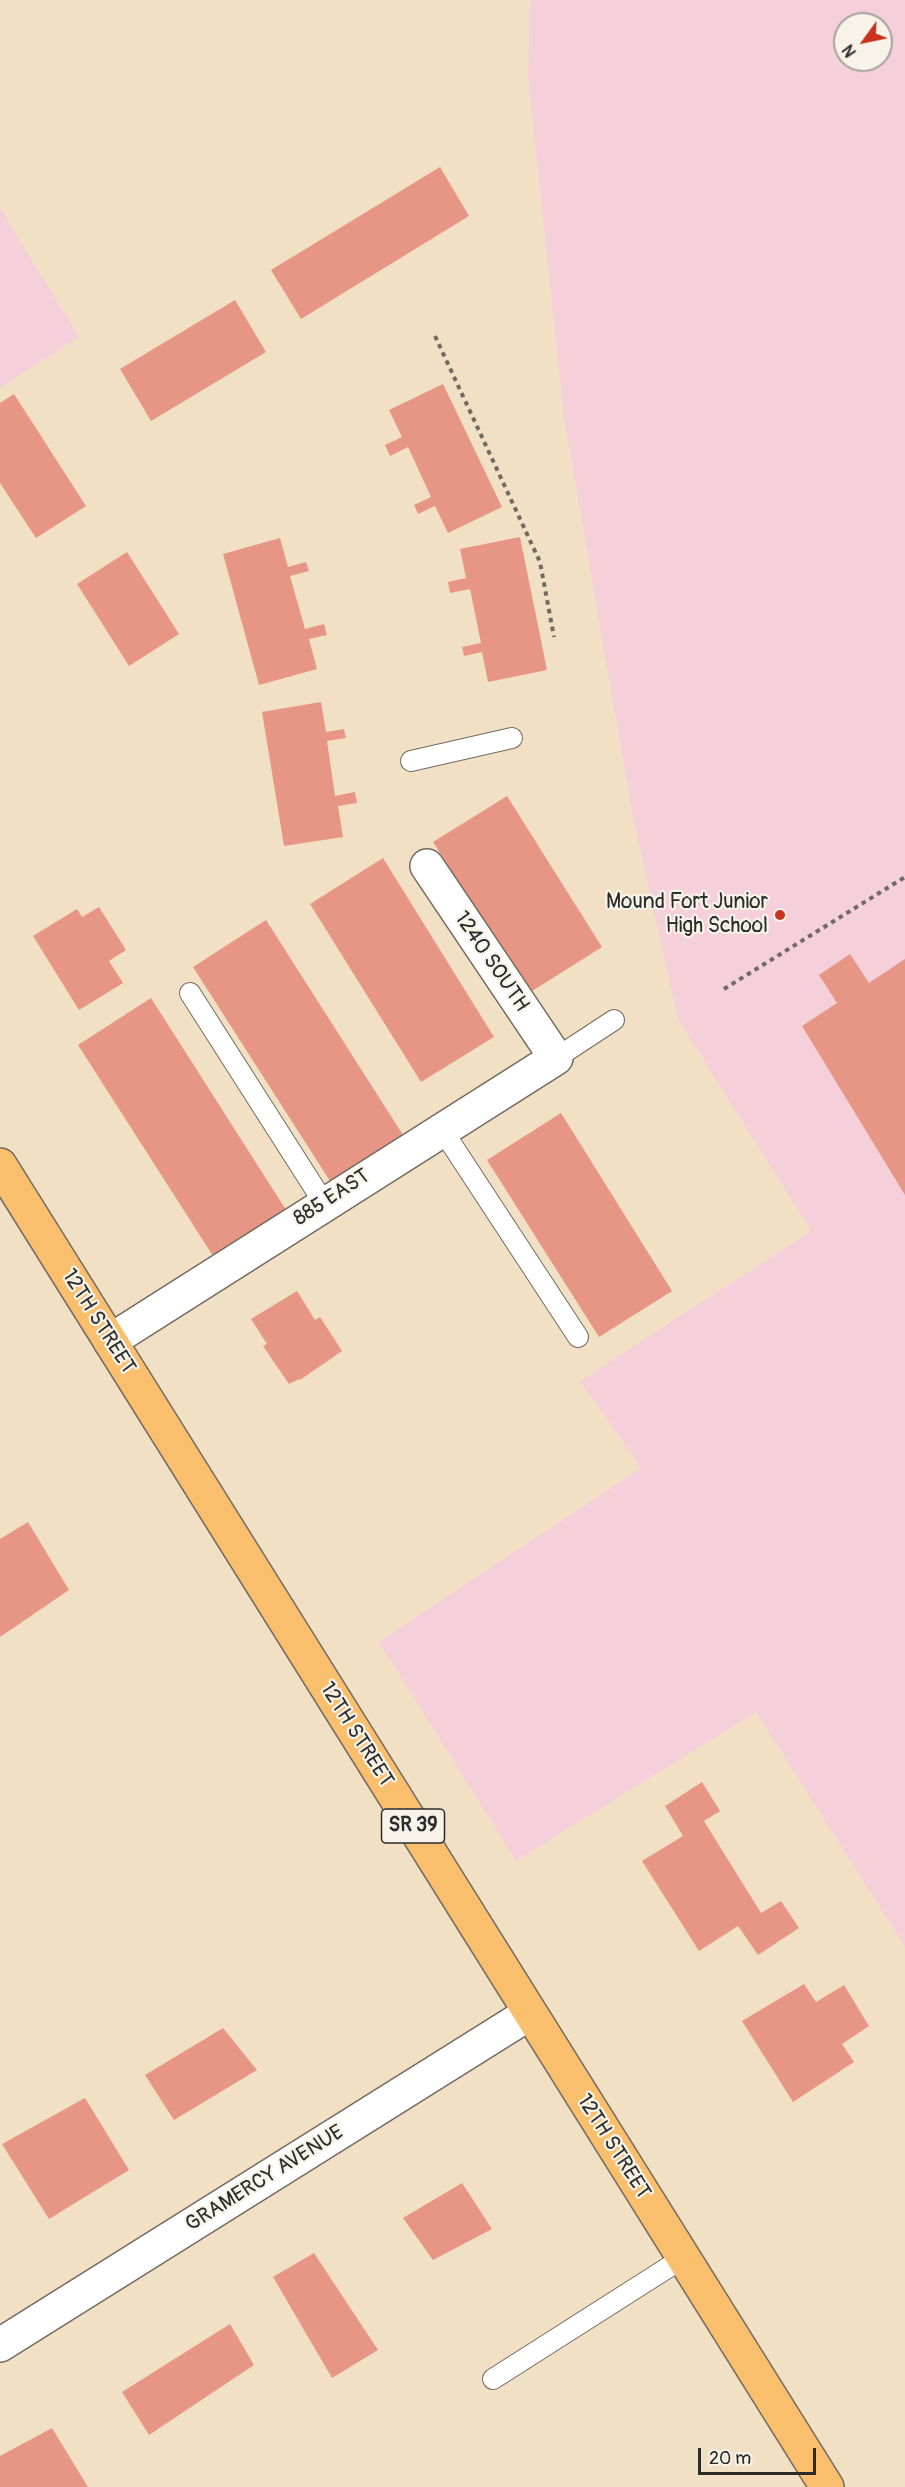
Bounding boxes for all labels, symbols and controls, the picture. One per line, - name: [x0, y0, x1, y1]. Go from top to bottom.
- north arrow: [833, 12, 893, 72]
- text: N: [838, 41, 861, 61]
- place label: Mound Fort Junior High School: [606, 890, 768, 940]
- street label: 1240 SOUTH: [448, 907, 534, 1017]
- marker: Mound Fort Junior High School: [773, 908, 787, 922]
- street label: 885 EAST: [289, 1164, 375, 1232]
- street label: 12TH STREET: [56, 1265, 140, 1379]
- street label: 12TH STREET: [314, 1678, 398, 1792]
- road number: SR 39: [382, 1809, 444, 1843]
- street label: 12TH STREET: [571, 2090, 655, 2204]
- street label: GRAMERCY AVENUE: [181, 2120, 349, 2238]
- scale bar: [701, 2436, 820, 2474]
- text: 20 m: [709, 2447, 751, 2470]

